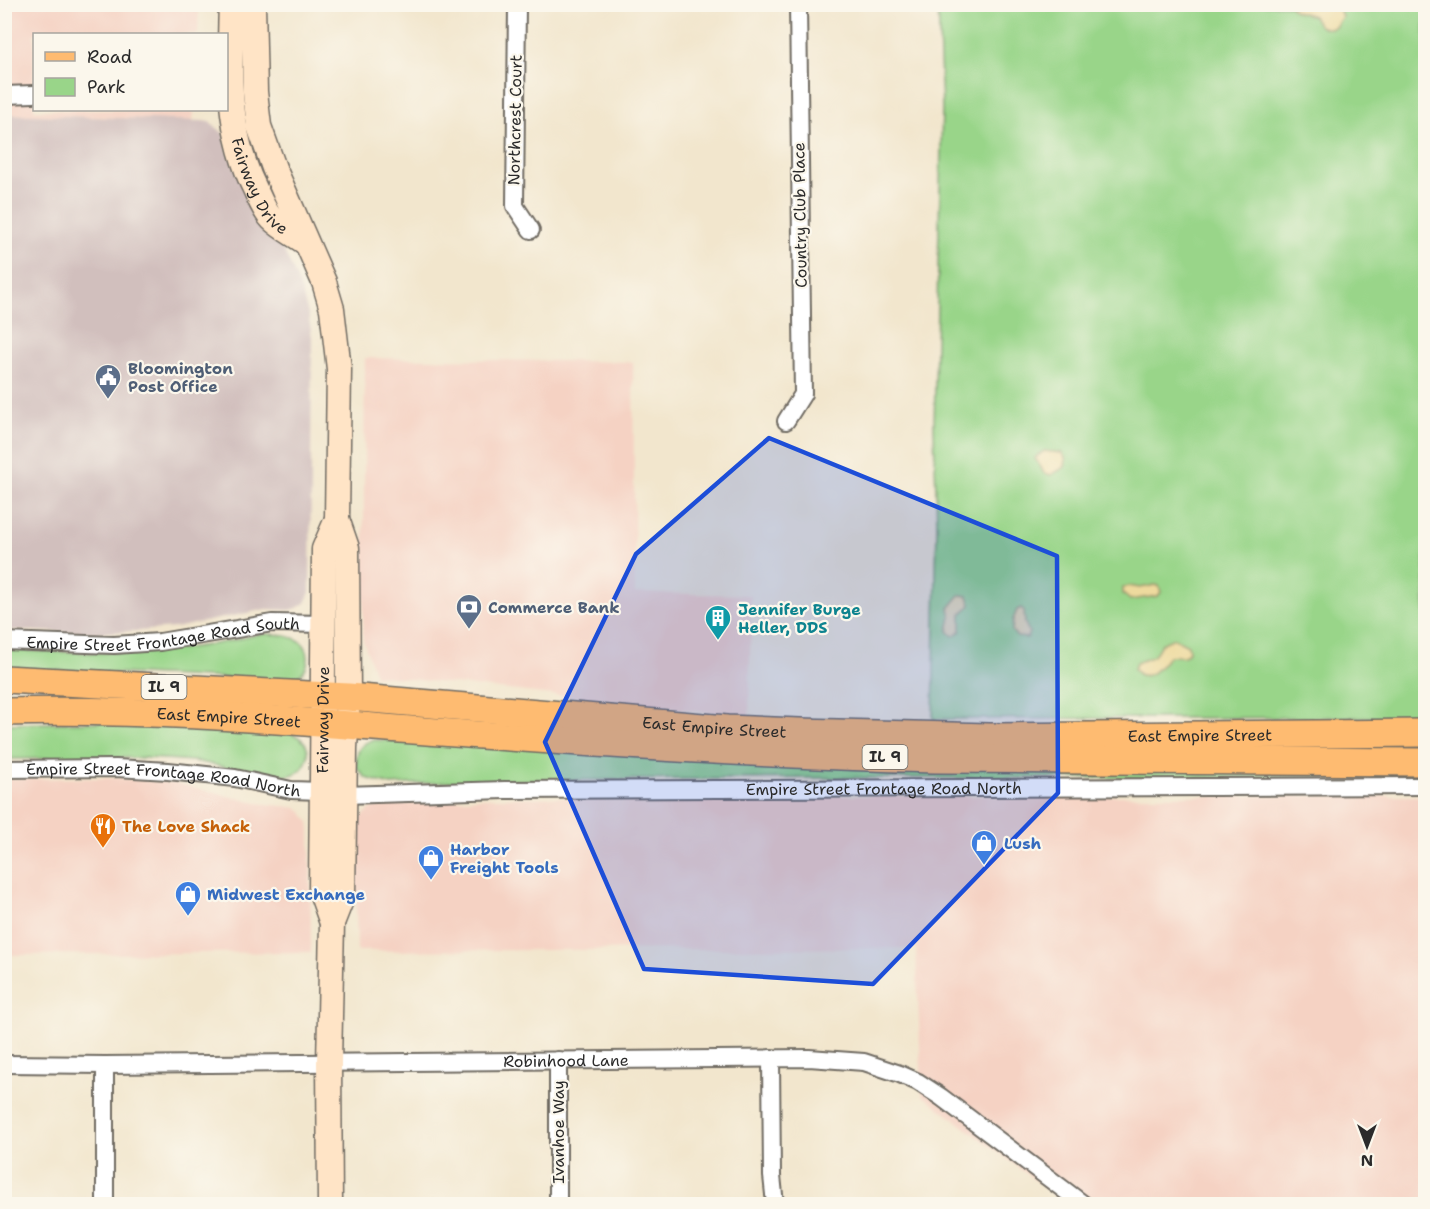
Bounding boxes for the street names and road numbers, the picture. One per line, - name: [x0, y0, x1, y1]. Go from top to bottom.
- street label: Northcrest Court: [503, 54, 527, 186]
- street label: Fairway Drive: [227, 136, 292, 239]
- street label: Country Club Place: [788, 142, 812, 288]
- street label: Empire Street Frontage Road South: [26, 612, 300, 656]
- street label: Fairway Drive: [312, 666, 333, 774]
- road number: IL 9: [142, 675, 186, 699]
- street label: East Empire Street: [156, 703, 302, 732]
- street label: East Empire Street: [641, 711, 787, 742]
- street label: East Empire Street: [1128, 724, 1272, 746]
- road number: IL 9: [862, 745, 908, 769]
- street label: Empire Street Frontage Road North: [26, 757, 301, 801]
- street label: Empire Street Frontage Road North: [746, 777, 1022, 799]
- street label: Robinhood Lane: [503, 1049, 629, 1072]
- street label: Ivanhoe Way: [548, 1080, 569, 1184]

